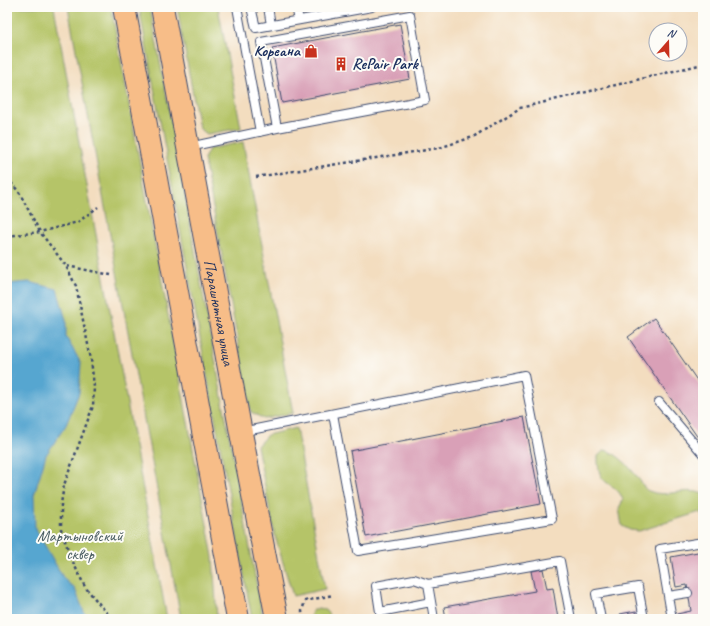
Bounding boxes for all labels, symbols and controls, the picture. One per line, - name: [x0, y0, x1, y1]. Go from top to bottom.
- north arrow: [648, 22, 688, 62]
- text: N: [666, 25, 679, 41]
- place label: Кореана: [254, 41, 302, 61]
- shop icon: Кореана: [303, 43, 319, 59]
- place label: RePair Park: [352, 54, 420, 74]
- building icon: RePair Park: [333, 56, 349, 72]
- street label: Парашютная улица: [199, 258, 239, 369]
- park label: Мартыновский сквер: [37, 526, 124, 564]

